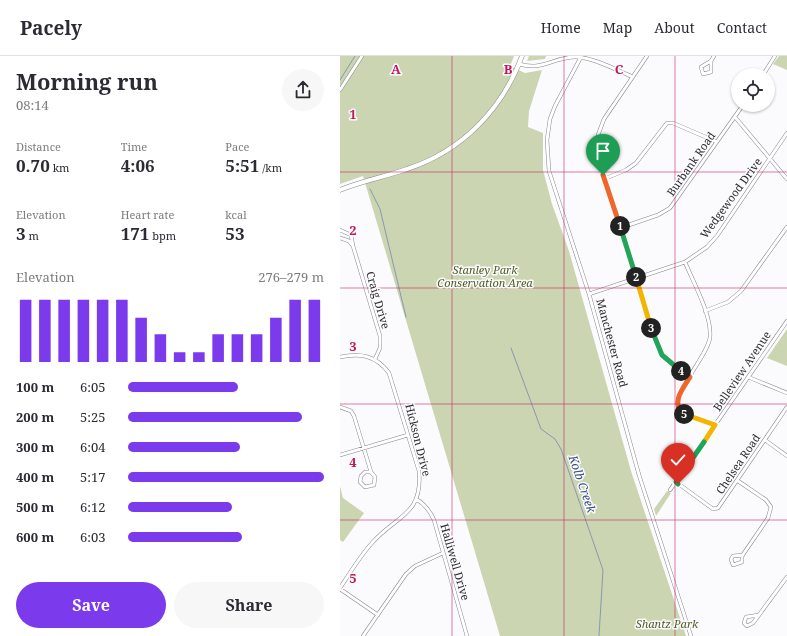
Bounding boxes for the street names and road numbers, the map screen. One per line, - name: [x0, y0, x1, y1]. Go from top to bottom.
- street label: Burbank Road: [663, 128, 718, 199]
- street label: Wedgewood Drive: [696, 154, 765, 241]
- street label: Craig Drive: [363, 269, 394, 330]
- street label: Manchester Road: [593, 297, 632, 389]
- street label: Belleview Avenue: [709, 328, 774, 414]
- street label: Hickson Drive: [402, 402, 435, 478]
- street label: Chelsea Road: [712, 431, 763, 497]
- street label: Halliwell Drive: [437, 522, 474, 602]

